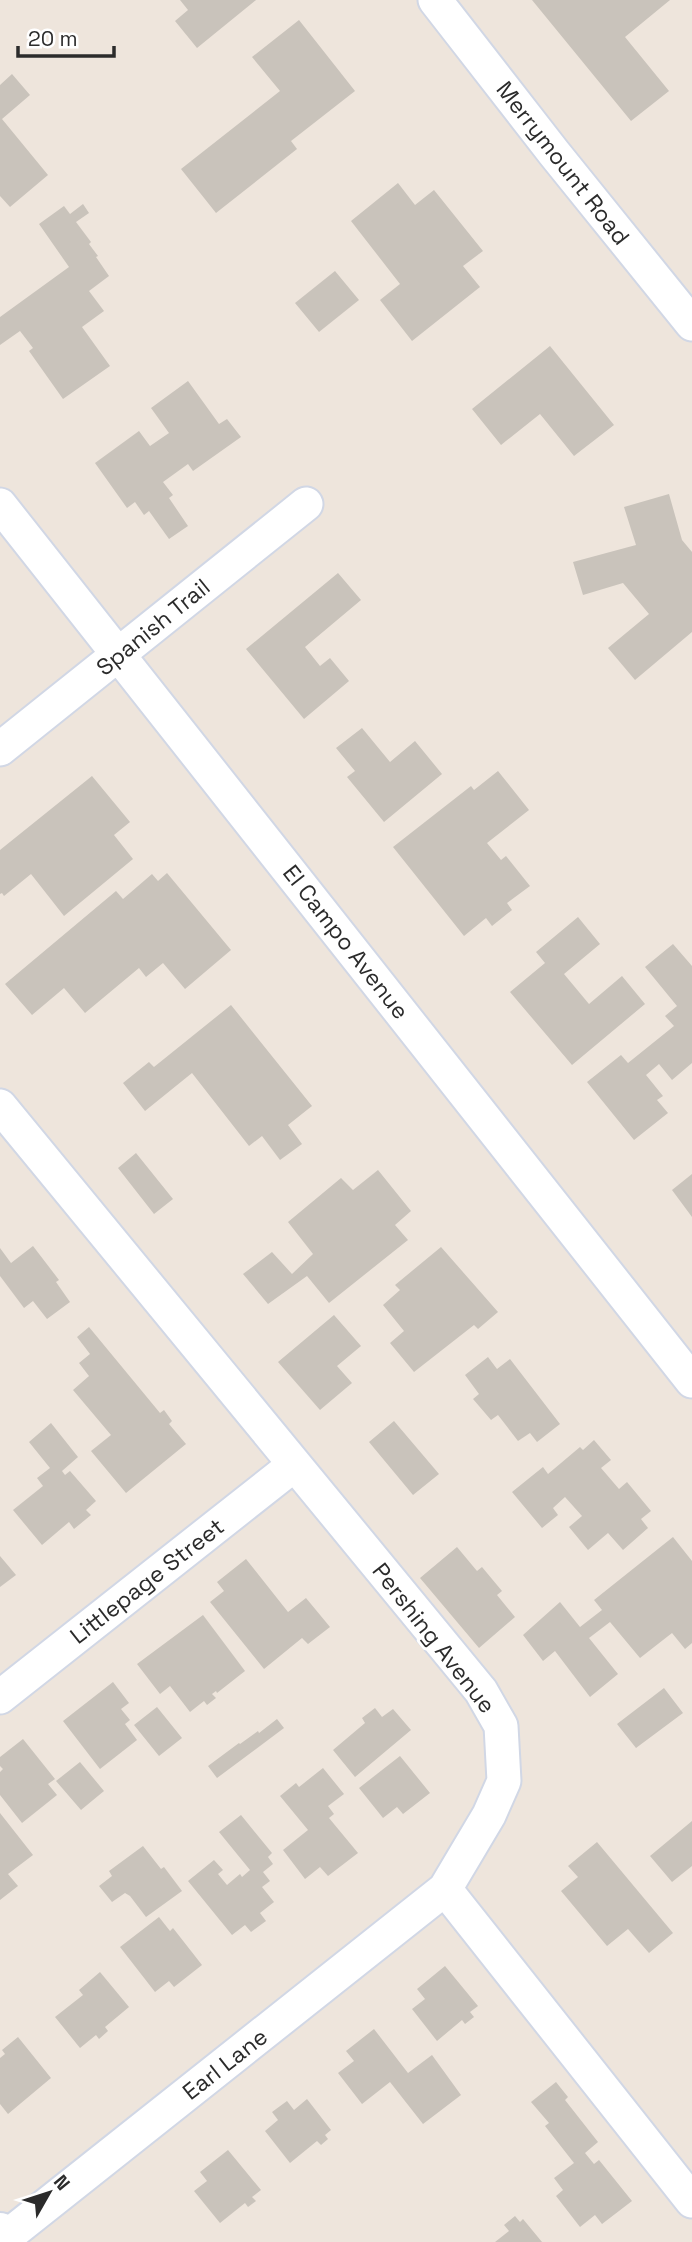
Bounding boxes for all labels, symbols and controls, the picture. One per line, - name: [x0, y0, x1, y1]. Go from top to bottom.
- scale bar: [18, 14, 114, 58]
- text: 20 m: [28, 25, 78, 52]
- street label: Merrymount Road: [490, 75, 636, 251]
- street label: Spanish Trail: [90, 572, 216, 682]
- street label: El Campo Avenue: [276, 859, 416, 1025]
- street label: Littlepage Street: [64, 1511, 230, 1651]
- street label: Pershing Avenue: [366, 1557, 502, 1719]
- street label: Earl Lane: [176, 2021, 274, 2107]
- north arrow: [14, 2158, 84, 2228]
- text: N: [48, 2170, 76, 2195]

